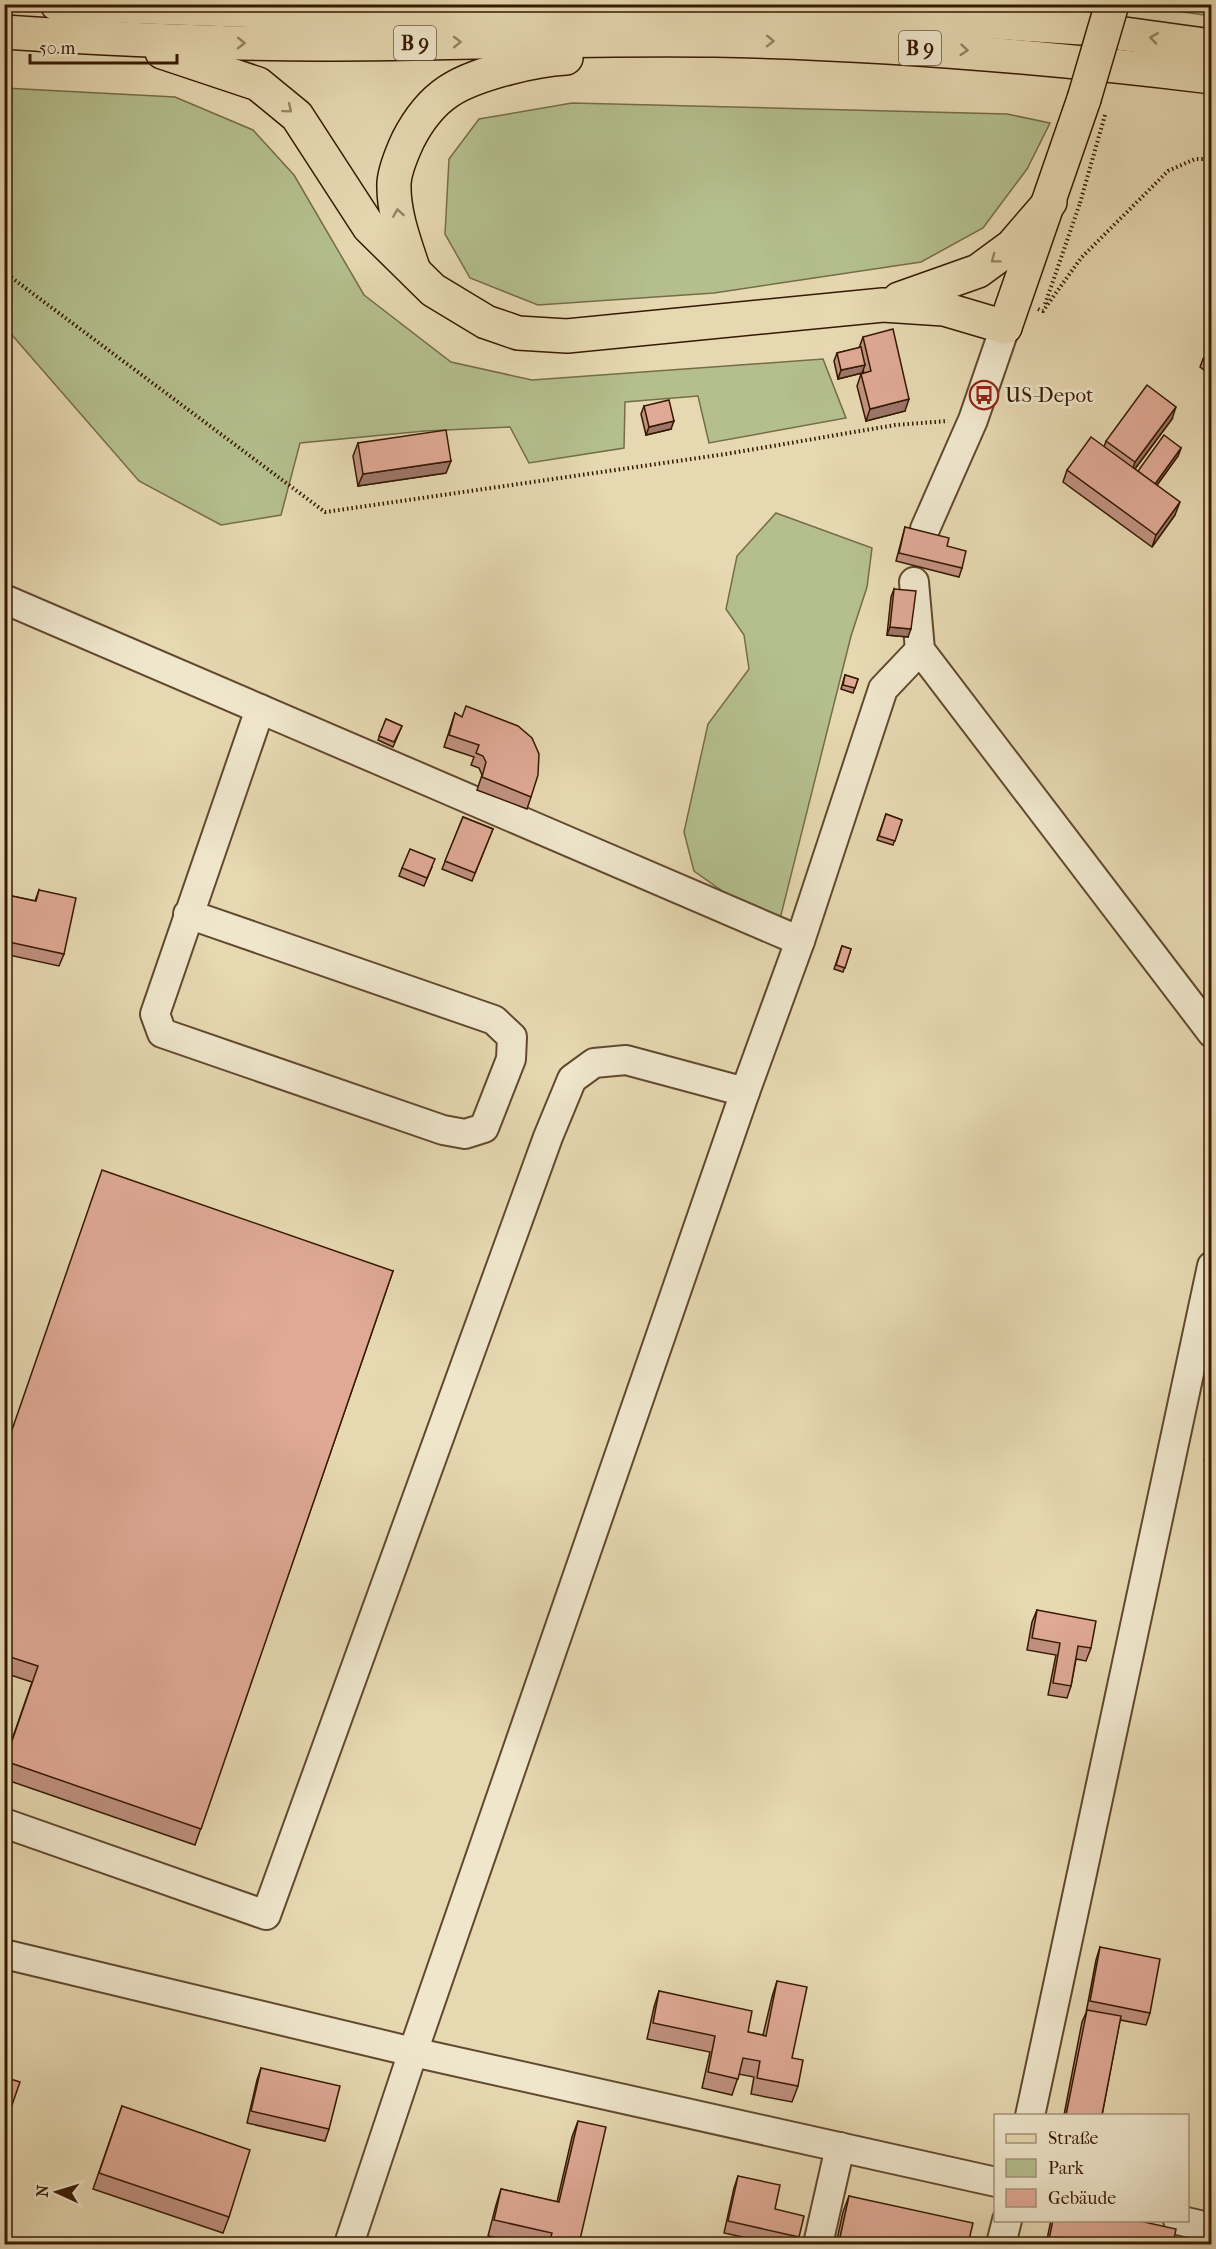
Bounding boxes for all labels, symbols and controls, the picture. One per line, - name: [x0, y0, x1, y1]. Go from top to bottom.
- road number: B 9: [394, 26, 436, 60]
- scale bar: [30, 27, 177, 65]
- road number: B 9: [899, 31, 941, 65]
- one-way arrow: [1149, 33, 1158, 45]
- one-way arrow: [765, 35, 774, 47]
- one-way arrow: [452, 36, 461, 49]
- one-way arrow: [236, 37, 245, 49]
- text: 50 m: [39, 38, 76, 59]
- one-way arrow: [960, 44, 969, 57]
- one-way arrow: [281, 102, 292, 113]
- one-way arrow: [392, 209, 404, 218]
- one-way arrow: [990, 251, 1001, 262]
- bus stop icon: US-Depot: [968, 379, 1000, 411]
- place label: US-Depot: [1005, 383, 1094, 407]
- legend: [994, 2114, 1189, 2222]
- text: Straße: [1048, 2128, 1099, 2149]
- text: Park: [1048, 2158, 1085, 2179]
- north arrow: [27, 2162, 87, 2222]
- text: N: [33, 2183, 52, 2198]
- text: Gebäude: [1048, 2188, 1116, 2209]

